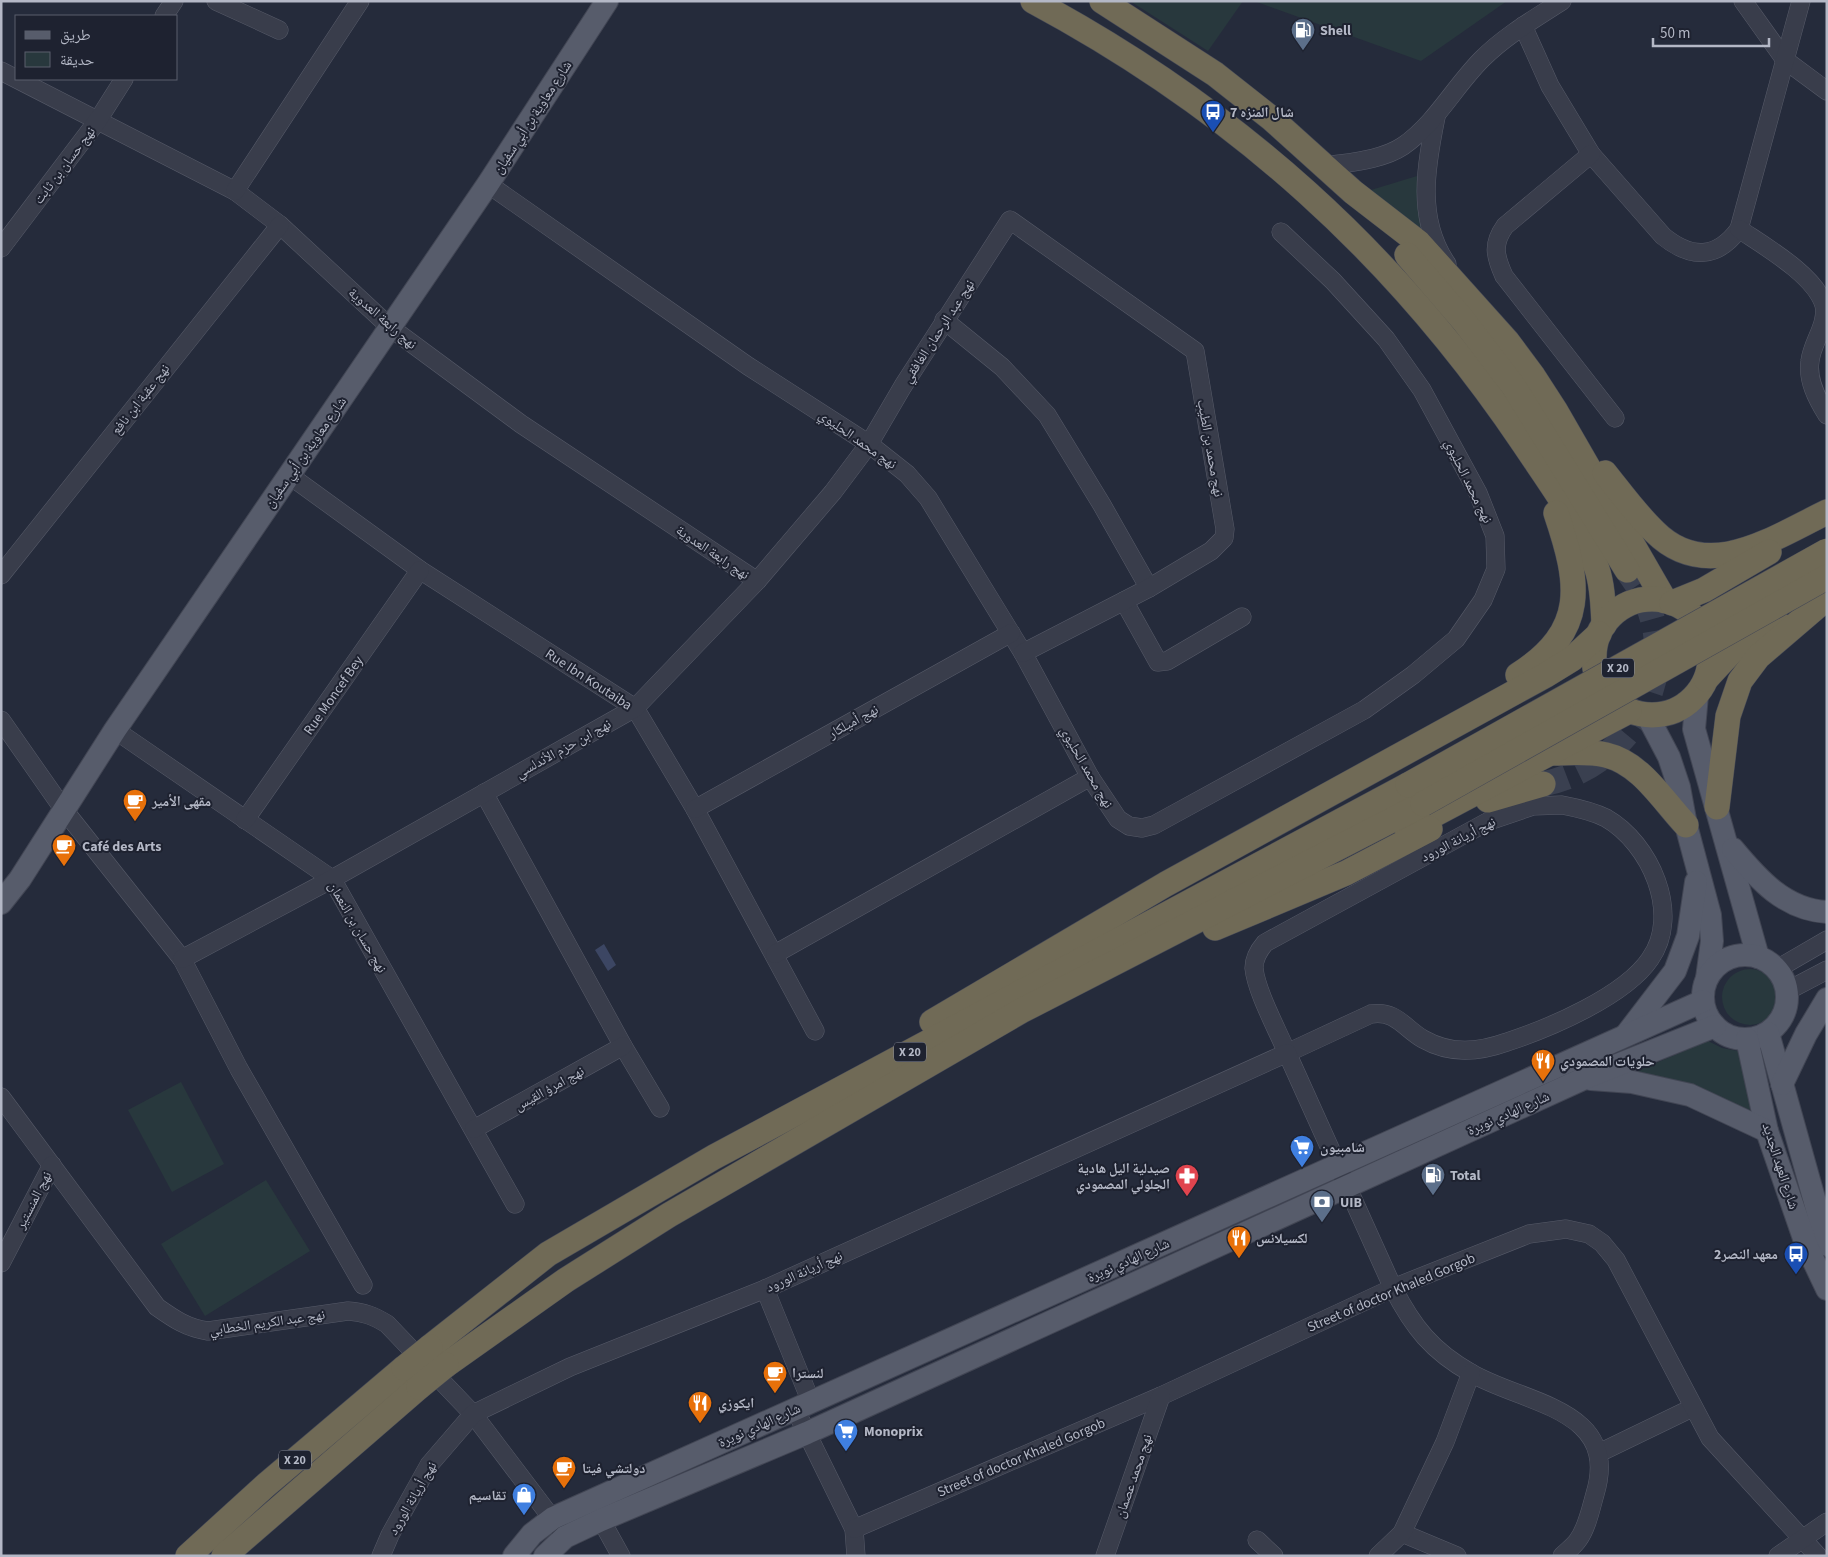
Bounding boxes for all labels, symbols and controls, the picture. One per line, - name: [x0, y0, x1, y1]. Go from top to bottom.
- legend: [15, 15, 178, 80]
- scale bar: [1653, 15, 1769, 47]
- fuel station icon: Shell: [1290, 17, 1316, 51]
- place label: Shell: [1320, 21, 1351, 41]
- text: 50 m: [1660, 23, 1690, 44]
- text: طريق: [60, 25, 91, 46]
- text: حديقة: [60, 50, 95, 71]
- street label: شارع معاوية بن أبي سفيان: [489, 57, 577, 178]
- bus stop icon: شال المنزه 7: [1200, 99, 1226, 133]
- place label: شال المنزه 7: [1230, 103, 1294, 123]
- street label: نهج حسان بن ثابت: [29, 123, 101, 209]
- street label: نهج عبد الرحمان الغافقي: [898, 276, 980, 387]
- street label: نهج رابعة العدوية: [344, 283, 421, 354]
- street label: نهج عقبة ابن نافع: [107, 360, 175, 439]
- street label: شارع معاوية بن أبي سفيان: [260, 393, 352, 512]
- street label: نهج محمد بن الطيب: [1192, 398, 1228, 499]
- street label: نهج محمد الحليوي: [814, 405, 901, 475]
- street label: نهج محمد الحليوي: [1439, 436, 1497, 527]
- street label: نهج رابعة العدوية: [672, 521, 753, 585]
- street label: Rue Ibn Koutaiba: [541, 644, 636, 715]
- street label: Rue Moncef Bey: [299, 652, 369, 739]
- road number: X 20: [1602, 658, 1634, 678]
- street label: نهج أميلكار: [824, 700, 882, 744]
- street label: نهج ابن حزم الأندلسي: [512, 714, 615, 784]
- street label: نهج محمد الحليوي: [1054, 723, 1118, 813]
- cafe icon: مقهى الأمير: [122, 788, 148, 822]
- place label: مقهى الأمير: [151, 792, 211, 812]
- street label: نهج أريانة الورود: [1417, 812, 1500, 867]
- cafe icon: Café des Arts: [51, 833, 77, 867]
- place label: Café des Arts: [82, 837, 162, 857]
- street label: نهج حسان بن النعمان: [323, 878, 392, 977]
- road number: X 20: [894, 1042, 926, 1062]
- restaurant icon: حلويات المصمودي: [1530, 1048, 1556, 1082]
- place label: حلويات المصمودي: [1560, 1052, 1655, 1072]
- street label: نهج امرؤ القيس: [511, 1061, 588, 1116]
- street label: شارع الهادي نويرة: [1464, 1087, 1553, 1142]
- street label: شارع العهد الجديد: [1757, 1120, 1803, 1212]
- supermarket icon: شامبيون: [1289, 1134, 1315, 1168]
- place label: شامبيون: [1320, 1138, 1365, 1158]
- place label: صيدلية اليل هادية الجلولي المصمودي: [1076, 1159, 1170, 1195]
- fuel station icon: Total: [1420, 1162, 1446, 1196]
- pharmacy icon: صيدلية اليل هادية الجلولي المصمودي: [1174, 1163, 1200, 1197]
- place label: Total: [1450, 1166, 1481, 1186]
- street label: نهج المنستير: [10, 1168, 57, 1234]
- bank icon: UIB: [1309, 1189, 1335, 1223]
- place label: UIB: [1340, 1193, 1363, 1213]
- restaurant icon: لكسيلانس: [1226, 1225, 1252, 1259]
- place label: لكسيلانس: [1256, 1229, 1308, 1249]
- street label: شارع الهادي نويرة: [1084, 1234, 1173, 1289]
- bus stop icon: معهد النصر2: [1783, 1241, 1809, 1275]
- place label: معهد النصر2: [1714, 1245, 1778, 1265]
- street label: نهج أريانة الورود: [763, 1246, 846, 1298]
- street label: Street of doctor Khaled Gorgob: [1304, 1248, 1479, 1337]
- street label: نهج عبد الكريم الخطابي: [208, 1305, 327, 1342]
- cafe icon: لنسترا: [762, 1360, 788, 1394]
- place label: لنسترا: [792, 1364, 823, 1384]
- restaurant icon: ايكوزي: [687, 1390, 713, 1424]
- place label: ايكوزي: [718, 1394, 754, 1414]
- street label: شارع الهادي نويرة: [715, 1399, 804, 1454]
- street label: Street of doctor Khaled Gorgob: [934, 1413, 1109, 1502]
- supermarket icon: Monoprix: [833, 1418, 859, 1452]
- place label: Monoprix: [864, 1422, 923, 1442]
- street label: نهج محمد عصمان: [1110, 1431, 1158, 1521]
- road number: X 20: [279, 1450, 311, 1470]
- cafe icon: دولتشي فيتا: [551, 1455, 577, 1489]
- street label: نهج أريانة الورود: [384, 1458, 442, 1539]
- place label: دولتشي فيتا: [582, 1459, 645, 1479]
- shop icon: تقاسيم: [511, 1482, 537, 1516]
- place label: تقاسيم: [469, 1486, 506, 1506]

